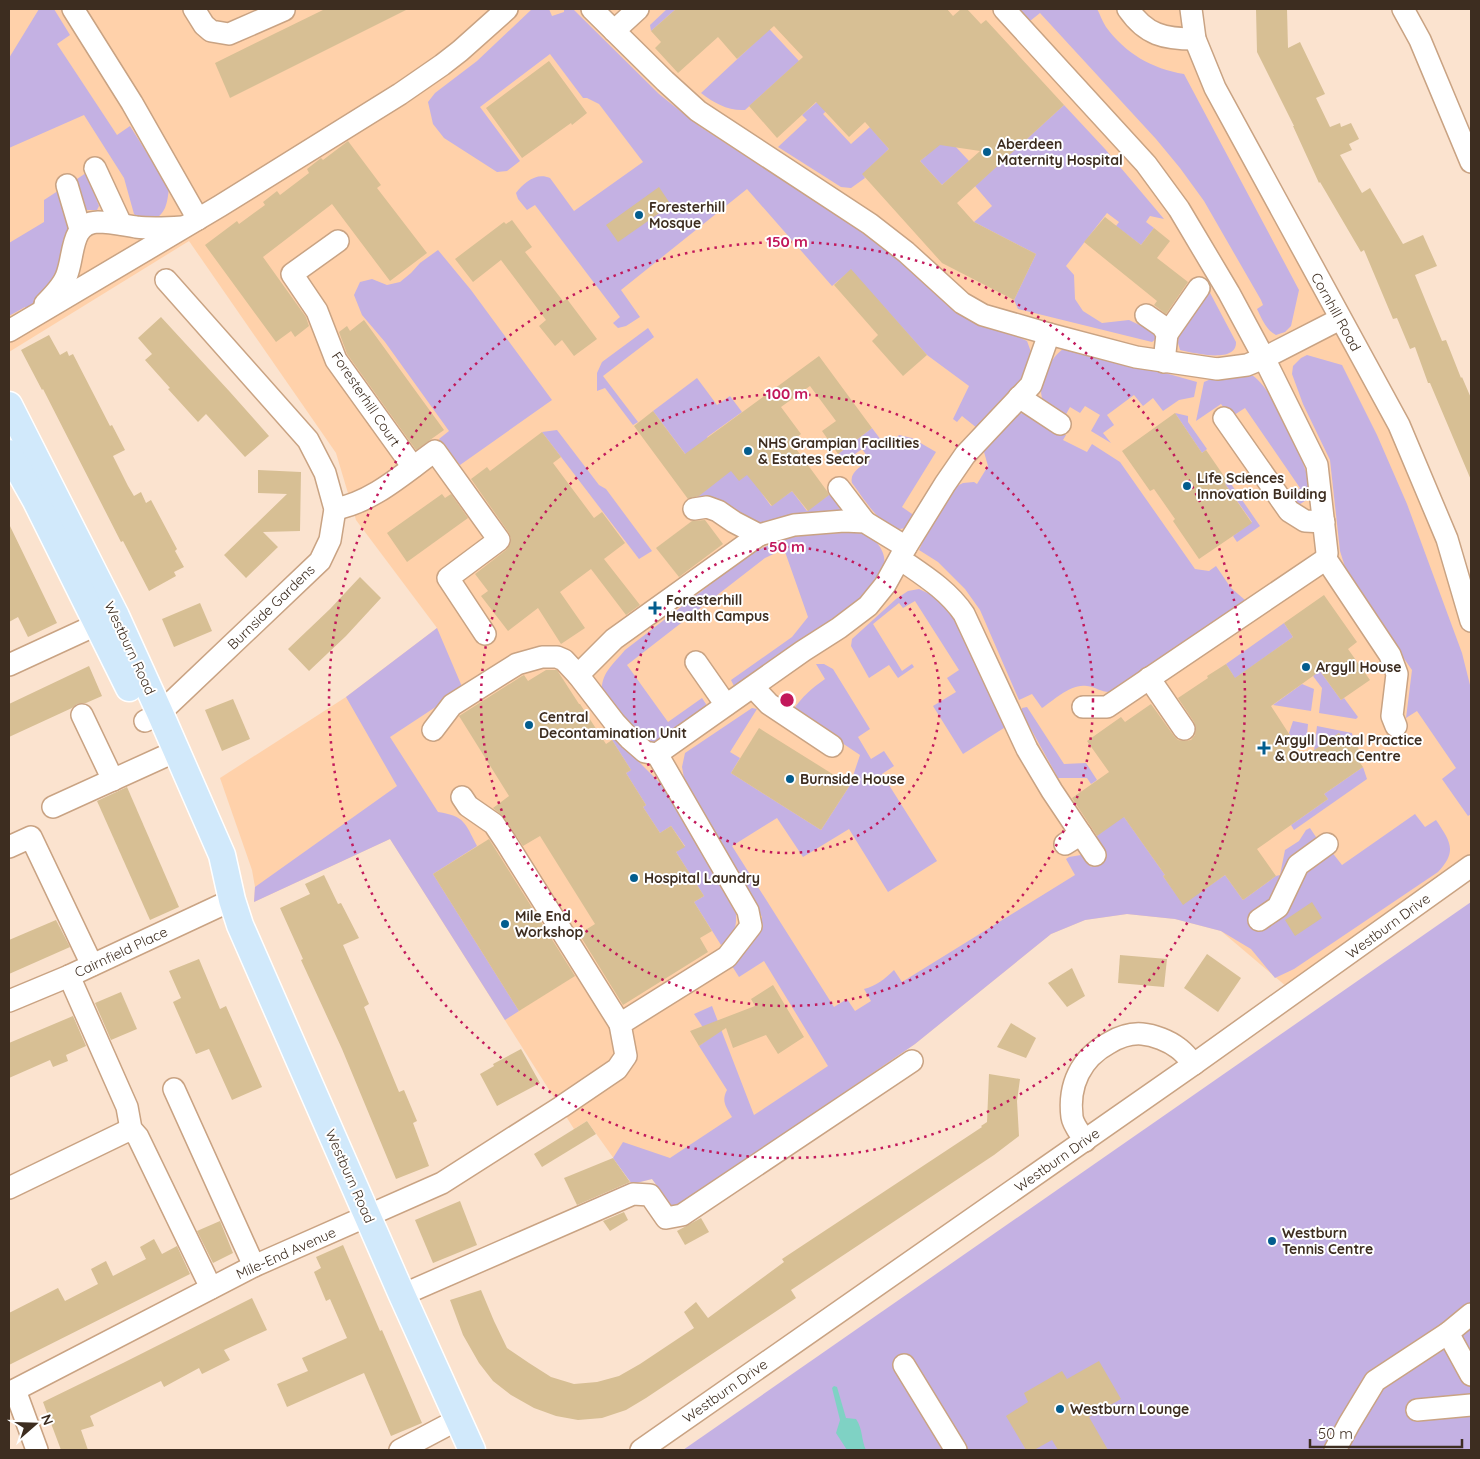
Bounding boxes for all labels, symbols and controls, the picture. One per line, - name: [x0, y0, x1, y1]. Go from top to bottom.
- place label: Aberdeen Maternity Hospital: [997, 135, 1123, 169]
- marker: Aberdeen Maternity Hospital: [981, 146, 993, 158]
- place label: Foresterhill Mosque: [649, 198, 725, 232]
- marker: Foresterhill Mosque: [633, 209, 645, 221]
- text: 150 m: [766, 232, 808, 251]
- street label: Cornhill Road: [1307, 270, 1365, 354]
- street label: Foresterhill Court: [328, 348, 405, 450]
- text: 100 m: [766, 384, 808, 403]
- place label: NHS Grampian Facilities & Estates Sector: [758, 434, 919, 468]
- marker: NHS Grampian Facilities & Estates Sector: [742, 445, 754, 457]
- place label: Life Sciences Innovation Building: [1197, 469, 1327, 503]
- marker: Life Sciences Innovation Building: [1181, 480, 1193, 492]
- text: 50 m: [769, 537, 805, 556]
- street label: Burnside Gardens: [223, 561, 319, 653]
- place label: Foresterhill Health Campus: [666, 591, 769, 625]
- street label: Westburn Road: [100, 598, 160, 698]
- marker: Foresterhill Health Campus: [648, 601, 662, 615]
- place label: Argyll House: [1316, 658, 1401, 676]
- marker: Argyll House: [1300, 661, 1312, 673]
- centre of rings: [778, 691, 796, 709]
- place label: Central Decontamination Unit: [539, 708, 687, 742]
- marker: Central Decontamination Unit: [523, 719, 535, 731]
- place label: Argyll Dental Practice & Outreach Centre: [1275, 731, 1422, 765]
- marker: Argyll Dental Practice & Outreach Centre: [1257, 741, 1271, 755]
- place label: Burnside House: [800, 770, 905, 788]
- marker: Burnside House: [784, 773, 796, 785]
- place label: Hospital Laundry: [644, 869, 760, 887]
- marker: Hospital Laundry: [628, 872, 640, 884]
- street label: Westburn Drive: [1342, 889, 1434, 963]
- place label: Mile End Workshop: [515, 907, 583, 941]
- marker: Mile End Workshop: [499, 918, 511, 930]
- street label: Cairnfield Place: [72, 923, 170, 981]
- street label: Westburn Drive: [1011, 1124, 1103, 1196]
- street label: Westburn Road: [321, 1126, 379, 1226]
- street label: Mile-End Avenue: [233, 1223, 339, 1283]
- place label: Westburn Tennis Centre: [1282, 1224, 1373, 1258]
- marker: Westburn Tennis Centre: [1266, 1235, 1278, 1247]
- street label: Westburn Drive: [679, 1355, 771, 1427]
- north arrow: [10, 1399, 60, 1449]
- place label: Westburn Lounge: [1070, 1400, 1189, 1418]
- marker: Westburn Lounge: [1054, 1403, 1066, 1415]
- text: N: [37, 1412, 57, 1427]
- scale bar: [1310, 1416, 1462, 1448]
- text: 50 m: [1318, 1424, 1353, 1443]

